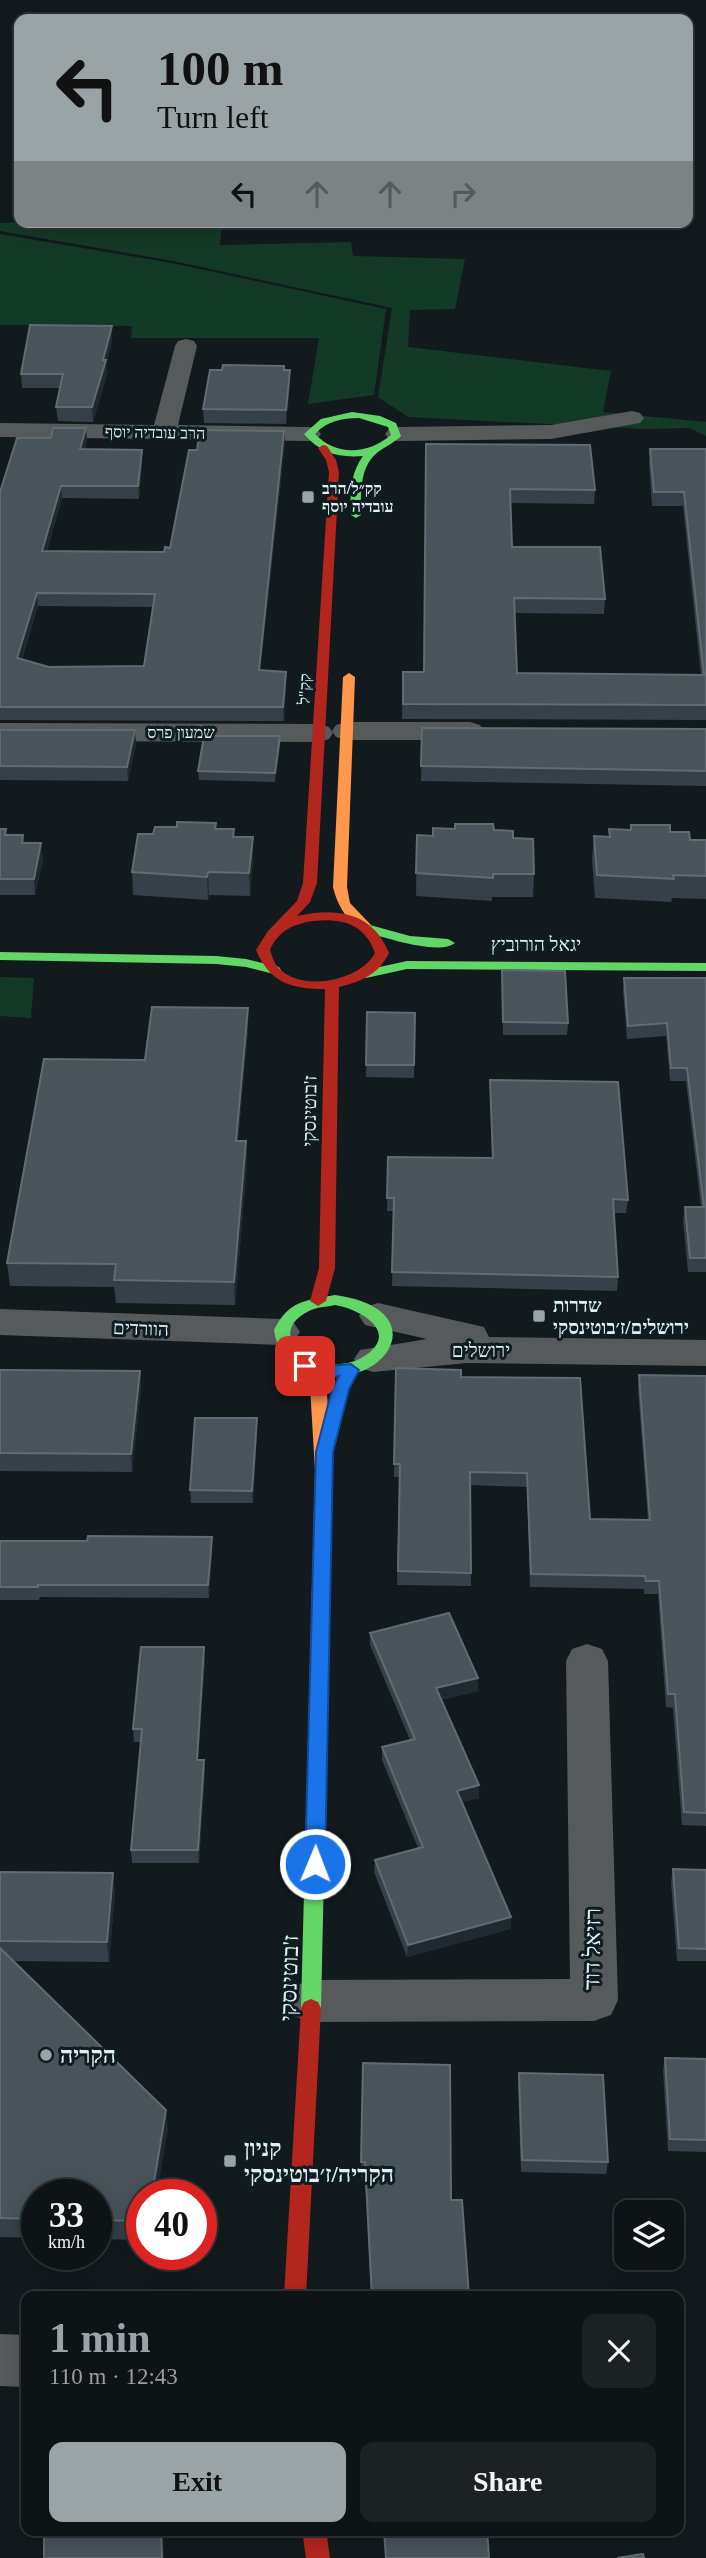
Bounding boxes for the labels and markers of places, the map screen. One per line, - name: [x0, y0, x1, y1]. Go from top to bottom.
- place label: קק״ל/הרב עובדיה יוסף: [322, 480, 394, 515]
- marker: קק״ל/הרב עובדיה יוסף: [300, 489, 316, 505]
- place label: שדרות ירושלים/ז׳בוטינסקי: [553, 1295, 689, 1338]
- marker: שדרות ירושלים/ז׳בוטינסקי: [531, 1308, 547, 1324]
- pin: [275, 1336, 335, 1396]
- place label: הקריה: [60, 2043, 116, 2068]
- marker: הקריה: [38, 2047, 54, 2063]
- place label: קניון הקריה/ז׳בוטינסקי: [244, 2136, 394, 2187]
- marker: קניון הקריה/ז׳בוטינסקי: [222, 2153, 238, 2169]

